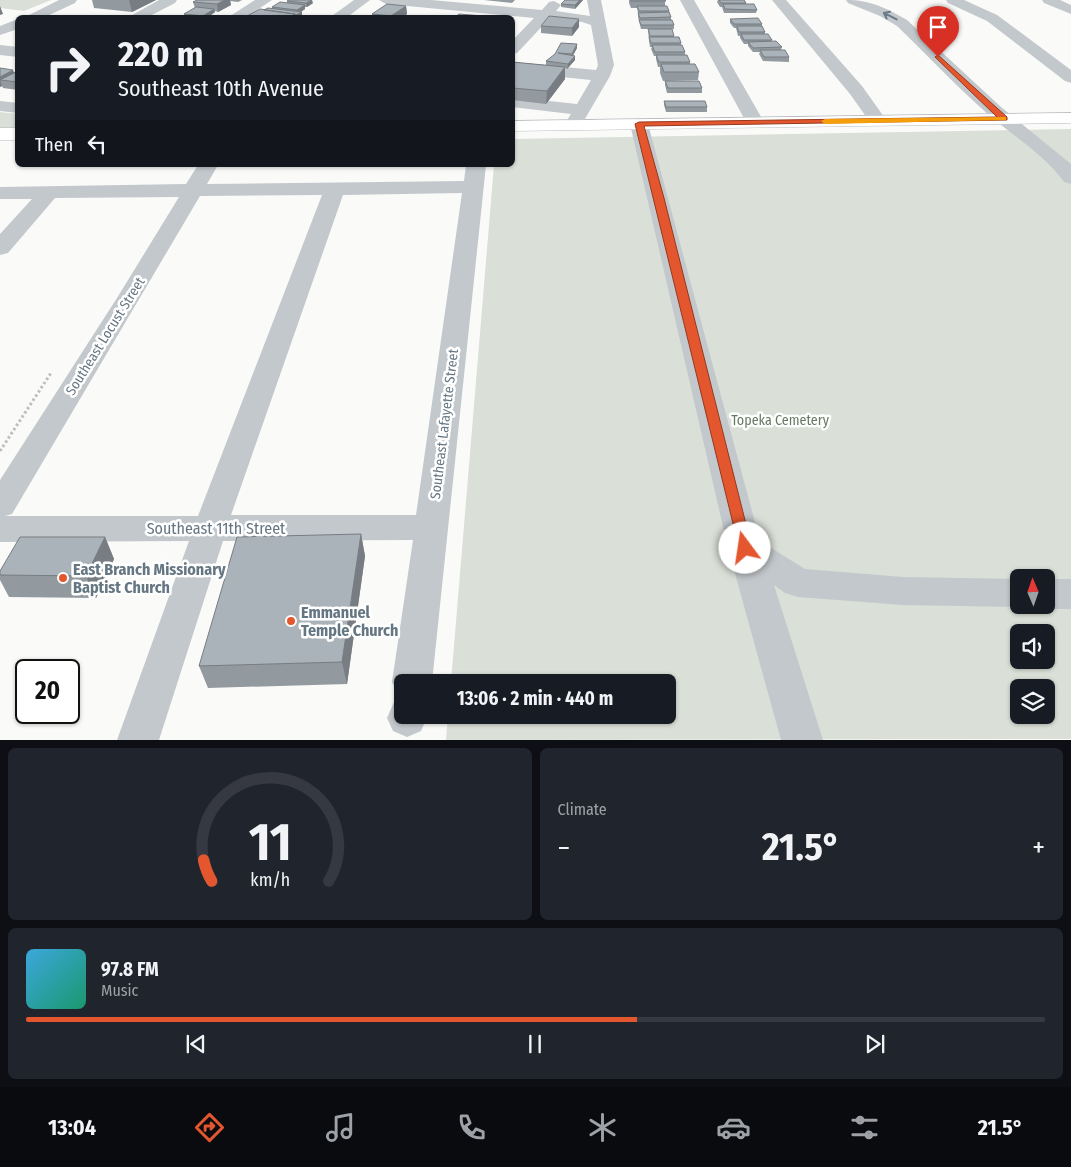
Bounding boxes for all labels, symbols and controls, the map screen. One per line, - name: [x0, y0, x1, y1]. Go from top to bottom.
- pin: [917, 6, 959, 57]
- one-way arrow: [883, 11, 898, 20]
- icon: arrive: [924, 13, 952, 41]
- text: 220 m: [118, 33, 204, 75]
- icon: right: [35, 35, 100, 100]
- text: Southeast 10th Avenue: [118, 75, 324, 102]
- icon: left: [83, 130, 111, 158]
- text: Then: [35, 133, 73, 156]
- street label: Southeast Locust Street: [62, 274, 149, 398]
- street label: Southeast Lafayette Street: [427, 348, 462, 500]
- park label: Topeka Cemetery: [731, 412, 830, 429]
- street label: Southeast 11th Street: [147, 519, 286, 538]
- position arrow: [718, 521, 770, 573]
- place label: East Branch Missionary Baptist Church: [73, 560, 226, 597]
- north arrow: [1010, 569, 1055, 614]
- map controls: [1010, 569, 1055, 724]
- marker: East Branch Missionary Baptist Church: [57, 572, 69, 584]
- place label: Emmanuel Temple Church: [301, 603, 398, 640]
- marker: Emmanuel Temple Church: [285, 615, 297, 627]
- button: sound: [1010, 624, 1055, 669]
- speed limit sign: 20: [15, 659, 80, 724]
- button: layers: [1010, 679, 1055, 724]
- text: 13:06 · 2 min · 440 m: [457, 687, 613, 710]
- text: Climate: [558, 800, 607, 819]
- text: 11: [248, 811, 291, 874]
- text: 21.5°: [762, 824, 840, 870]
- text: −: [558, 831, 570, 864]
- text: +: [1032, 831, 1045, 864]
- text: km/h: [250, 869, 290, 891]
- text: 97.8 FM: [101, 958, 159, 981]
- text: Music: [101, 981, 138, 1000]
- icon: previous: [182, 1030, 210, 1058]
- icon: pause: [521, 1030, 549, 1058]
- icon: next: [861, 1030, 889, 1058]
- icon: directions: [192, 1110, 227, 1145]
- icon: music: [323, 1110, 358, 1145]
- icon: phone: [454, 1110, 489, 1145]
- icon: climate: [585, 1110, 620, 1145]
- icon: car: [716, 1110, 751, 1145]
- icon: filters: [847, 1110, 882, 1145]
- text: 13:04: [48, 1114, 96, 1141]
- text: 21.5°: [978, 1114, 1023, 1141]

